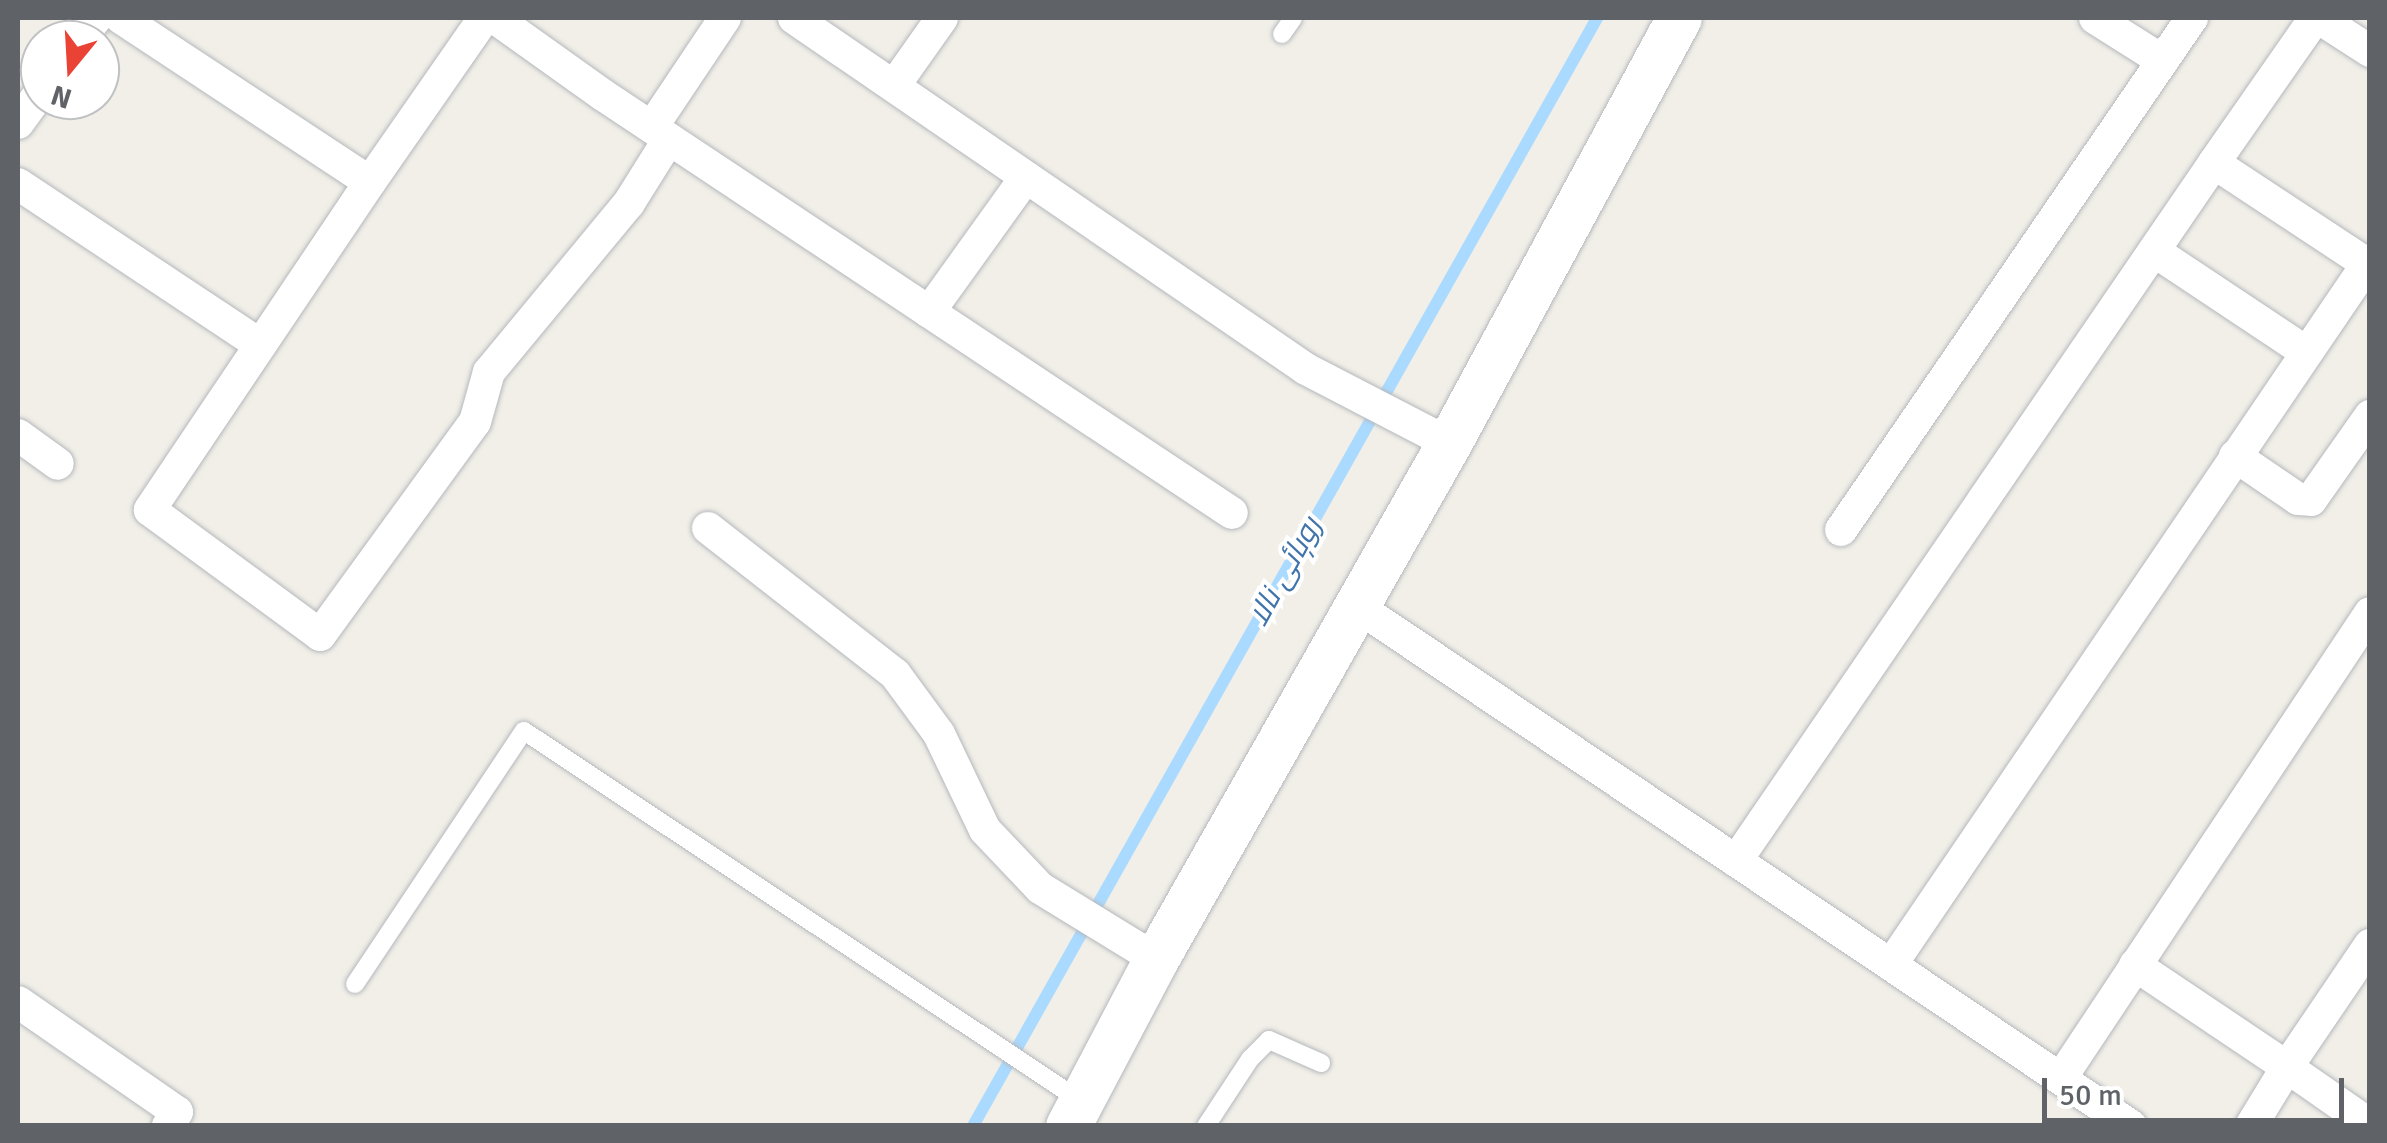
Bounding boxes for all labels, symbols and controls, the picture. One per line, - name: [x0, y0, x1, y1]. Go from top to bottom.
- north arrow: [20, 20, 120, 120]
- text: N: [47, 77, 76, 116]
- water label: روہائی نالا: [1241, 511, 1329, 633]
- scale bar: [2047, 1058, 2350, 1120]
- text: 50 m: [2059, 1077, 2122, 1114]

